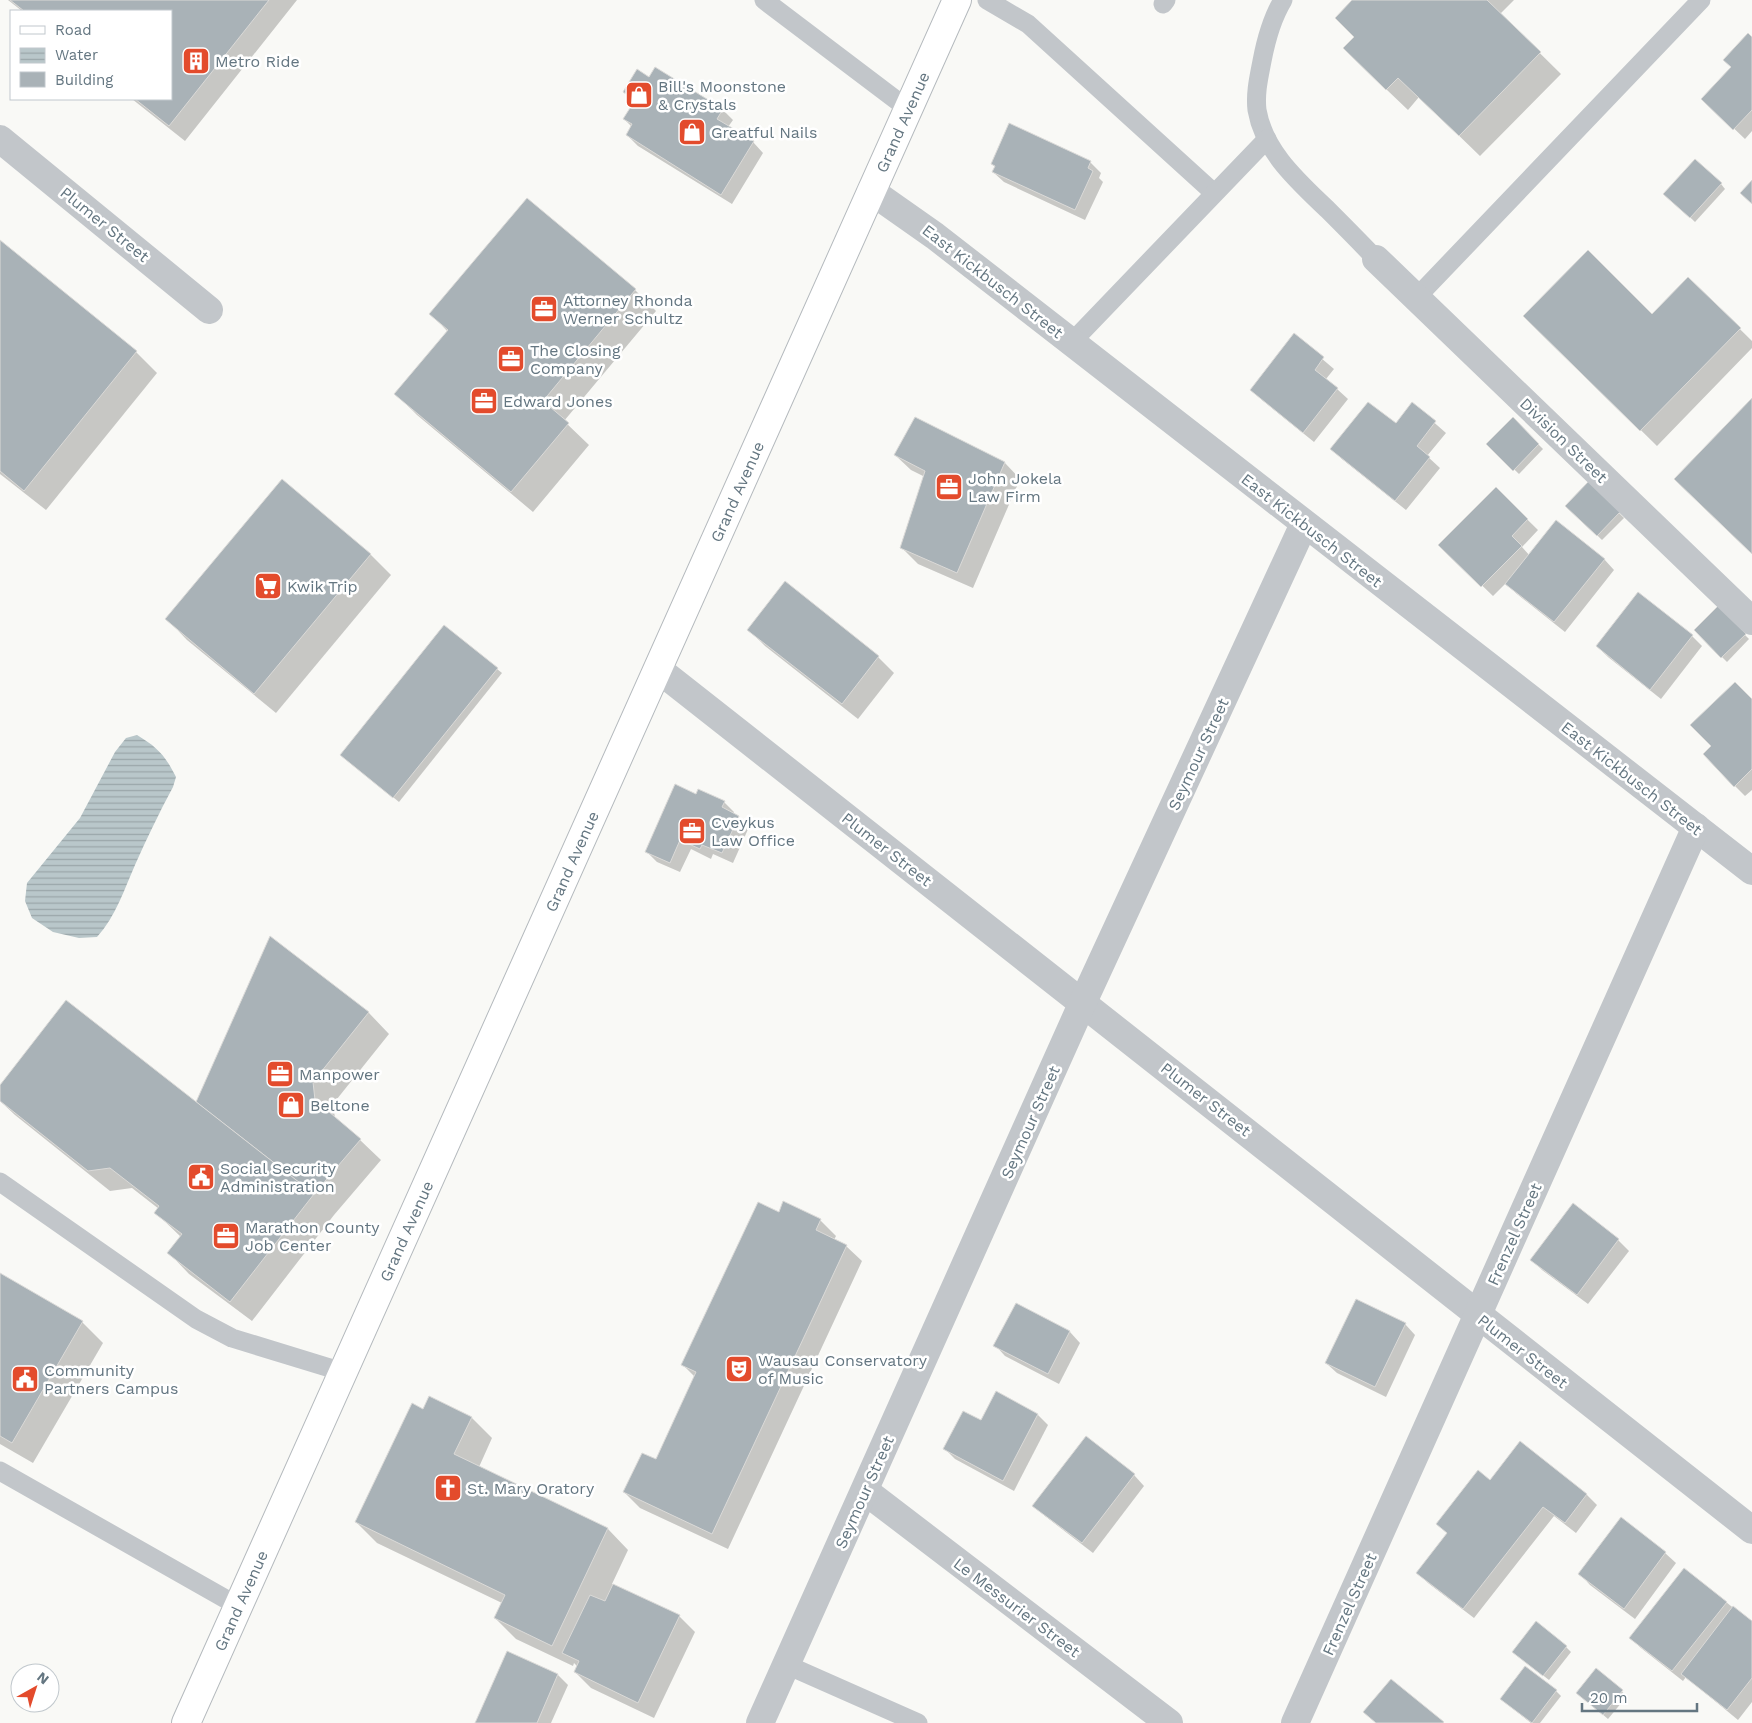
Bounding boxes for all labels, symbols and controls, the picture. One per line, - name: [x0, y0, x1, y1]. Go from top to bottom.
- legend: [10, 10, 172, 100]
- text: Road: [55, 21, 92, 39]
- text: Water: [55, 46, 98, 64]
- building icon: Metro Ride: [181, 46, 211, 76]
- place label: Metro Ride: [215, 52, 300, 71]
- street label: Grand Avenue: [872, 69, 934, 176]
- text: Building: [55, 71, 113, 89]
- place label: Bill's Moonstone & Crystals: [658, 77, 786, 114]
- shop icon: Bill's Moonstone & Crystals: [624, 80, 654, 110]
- shop icon: Greatful Nails: [677, 117, 707, 147]
- place label: Greatful Nails: [711, 123, 817, 142]
- street label: Plumer Street: [56, 183, 153, 266]
- street label: East Kickbusch Street: [918, 221, 1067, 342]
- place label: Attorney Rhonda Werner Schultz: [563, 291, 693, 328]
- office icon: Attorney Rhonda Werner Schultz: [529, 294, 559, 324]
- place label: The Closing Company: [530, 341, 621, 378]
- office icon: The Closing Company: [496, 344, 526, 374]
- office icon: Edward Jones: [469, 386, 499, 416]
- place label: Edward Jones: [503, 392, 613, 411]
- street label: Division Street: [1516, 394, 1611, 487]
- street label: Grand Avenue: [707, 439, 768, 545]
- place label: John Jokela Law Firm: [968, 469, 1062, 506]
- street label: East Kickbusch Street: [1237, 470, 1386, 591]
- office icon: John Jokela Law Firm: [934, 472, 964, 502]
- supermarket icon: Kwik Trip: [253, 571, 283, 601]
- place label: Kwik Trip: [287, 577, 358, 596]
- street label: Seymour Street: [1164, 695, 1233, 813]
- street label: East Kickbusch Street: [1557, 718, 1706, 839]
- street label: Grand Avenue: [541, 808, 603, 915]
- street label: Plumer Street: [838, 808, 936, 891]
- place label: Cveykus Law Office: [711, 813, 795, 850]
- office icon: Cveykus Law Office: [677, 816, 707, 846]
- street label: Plumer Street: [1157, 1058, 1255, 1141]
- office icon: Manpower: [265, 1059, 295, 1089]
- street label: Seymour Street: [997, 1062, 1064, 1182]
- place label: Manpower: [299, 1065, 380, 1084]
- shop icon: Beltone: [276, 1090, 306, 1120]
- place label: Beltone: [310, 1096, 370, 1115]
- place label: Social Security Administration: [220, 1159, 337, 1196]
- public building icon: Social Security Administration: [186, 1162, 216, 1192]
- street label: Grand Avenue: [376, 1178, 437, 1285]
- street label: Frenzel Street: [1483, 1180, 1546, 1288]
- place label: Marathon County Job Center: [245, 1218, 380, 1255]
- office icon: Marathon County Job Center: [211, 1221, 241, 1251]
- street label: Plumer Street: [1474, 1310, 1572, 1393]
- place label: Wausau Conservatory of Music: [758, 1351, 928, 1388]
- theatre icon: Wausau Conservatory of Music: [724, 1354, 754, 1384]
- place label: Community Partners Campus: [44, 1361, 178, 1398]
- public building icon: Community Partners Campus: [10, 1364, 40, 1394]
- street label: Seymour Street: [831, 1432, 898, 1552]
- church icon: St. Mary Oratory: [433, 1473, 463, 1503]
- place label: St. Mary Oratory: [467, 1479, 595, 1498]
- street label: Grand Avenue: [210, 1548, 272, 1654]
- street label: Frenzel Street: [1318, 1550, 1381, 1658]
- street label: Le Messurier Street: [950, 1554, 1084, 1661]
- north arrow: [10, 1663, 60, 1713]
- text: N: [34, 1668, 52, 1687]
- scale bar: [1582, 1680, 1697, 1712]
- text: 20 m: [1590, 1689, 1628, 1707]

